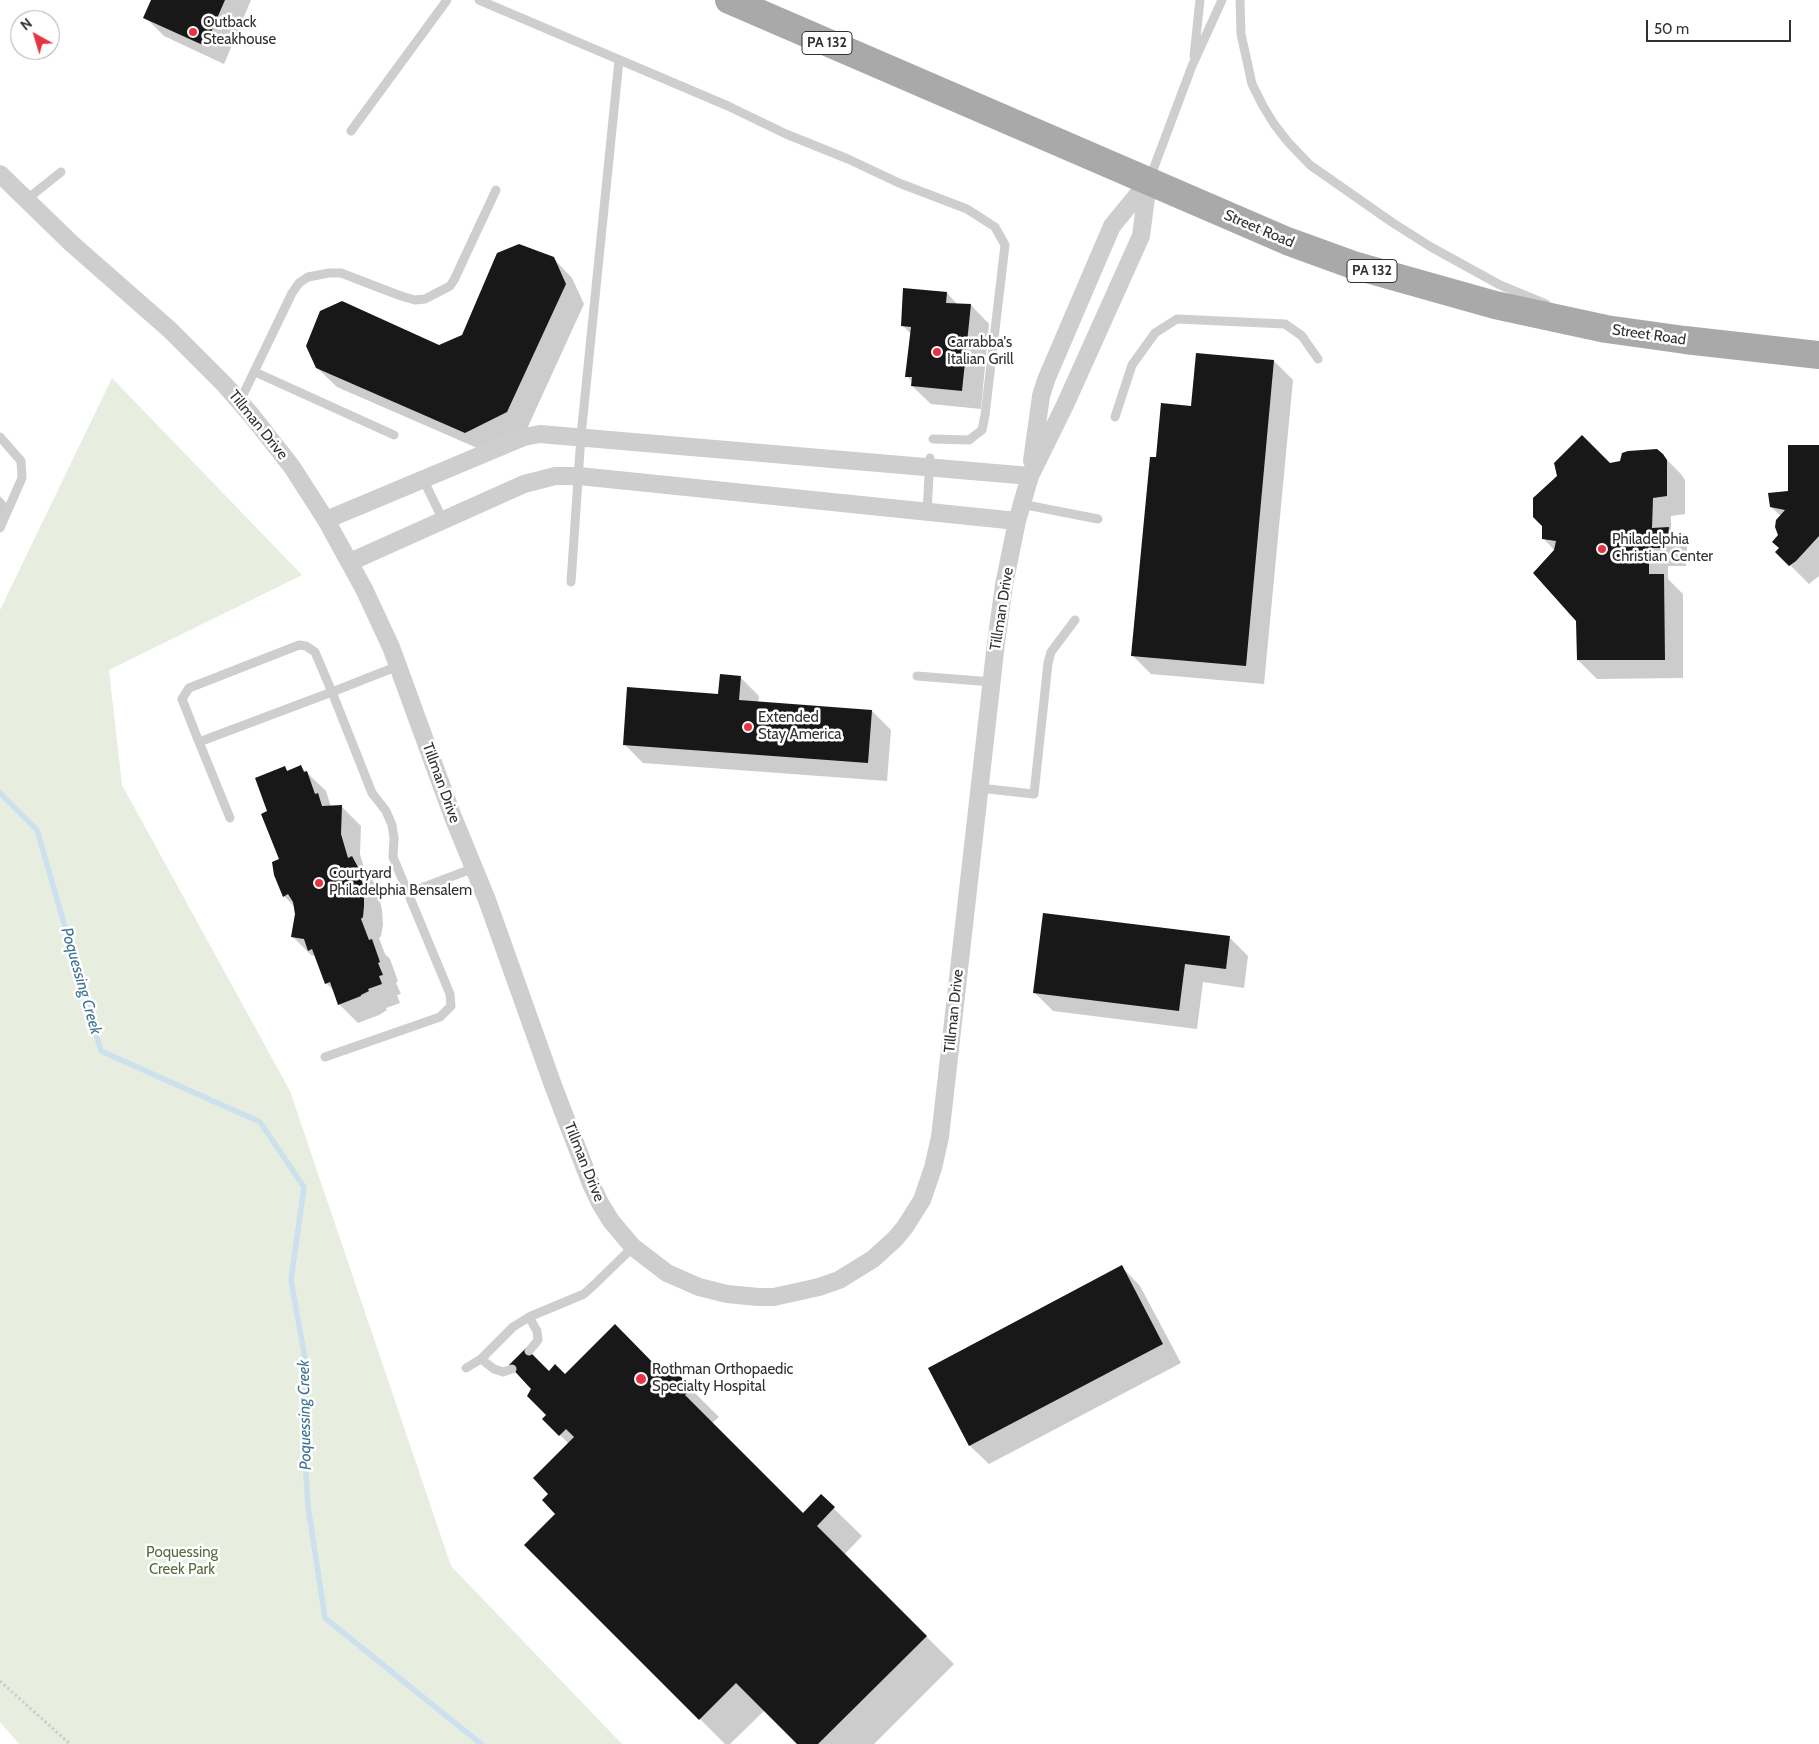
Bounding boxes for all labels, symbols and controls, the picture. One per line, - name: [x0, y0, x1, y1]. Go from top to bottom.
- north arrow: [10, 10, 60, 60]
- scale bar: [1649, 10, 1794, 42]
- text: N: [17, 14, 36, 34]
- place label: Outback Steakhouse: [203, 14, 276, 49]
- text: 50 m: [1654, 20, 1689, 38]
- marker: Outback Steakhouse: [187, 26, 199, 38]
- road number: PA 132: [802, 32, 852, 54]
- street label: Street Road: [1221, 206, 1297, 252]
- road number: PA 132: [1347, 260, 1397, 282]
- street label: Street Road: [1611, 321, 1687, 349]
- place label: Carrabba's Italian Grill: [947, 334, 1014, 369]
- marker: Carrabba's Italian Grill: [931, 346, 943, 358]
- street label: Tillman Drive: [225, 387, 291, 463]
- place label: Philadelphia Christian Center: [1612, 531, 1713, 566]
- marker: Philadelphia Christian Center: [1596, 543, 1608, 555]
- street label: Tillman Drive: [987, 566, 1017, 652]
- place label: Extended Stay America: [758, 709, 841, 744]
- marker: Extended Stay America: [742, 721, 754, 733]
- street label: Tillman Drive: [418, 741, 464, 825]
- place label: Courtyard Philadelphia Bensalem: [329, 865, 472, 900]
- marker: Courtyard Philadelphia Bensalem: [313, 877, 325, 889]
- water label: Poquessing Creek: [57, 925, 105, 1037]
- street label: Tillman Drive: [941, 968, 967, 1054]
- street label: Tillman Drive: [560, 1120, 608, 1204]
- water label: Poquessing Creek: [294, 1360, 316, 1470]
- place label: Rothman Orthopaedic Specialty Hospital: [652, 1361, 793, 1396]
- marker: Rothman Orthopaedic Specialty Hospital: [634, 1372, 648, 1386]
- park label: Poquessing Creek Park: [146, 1544, 218, 1579]

